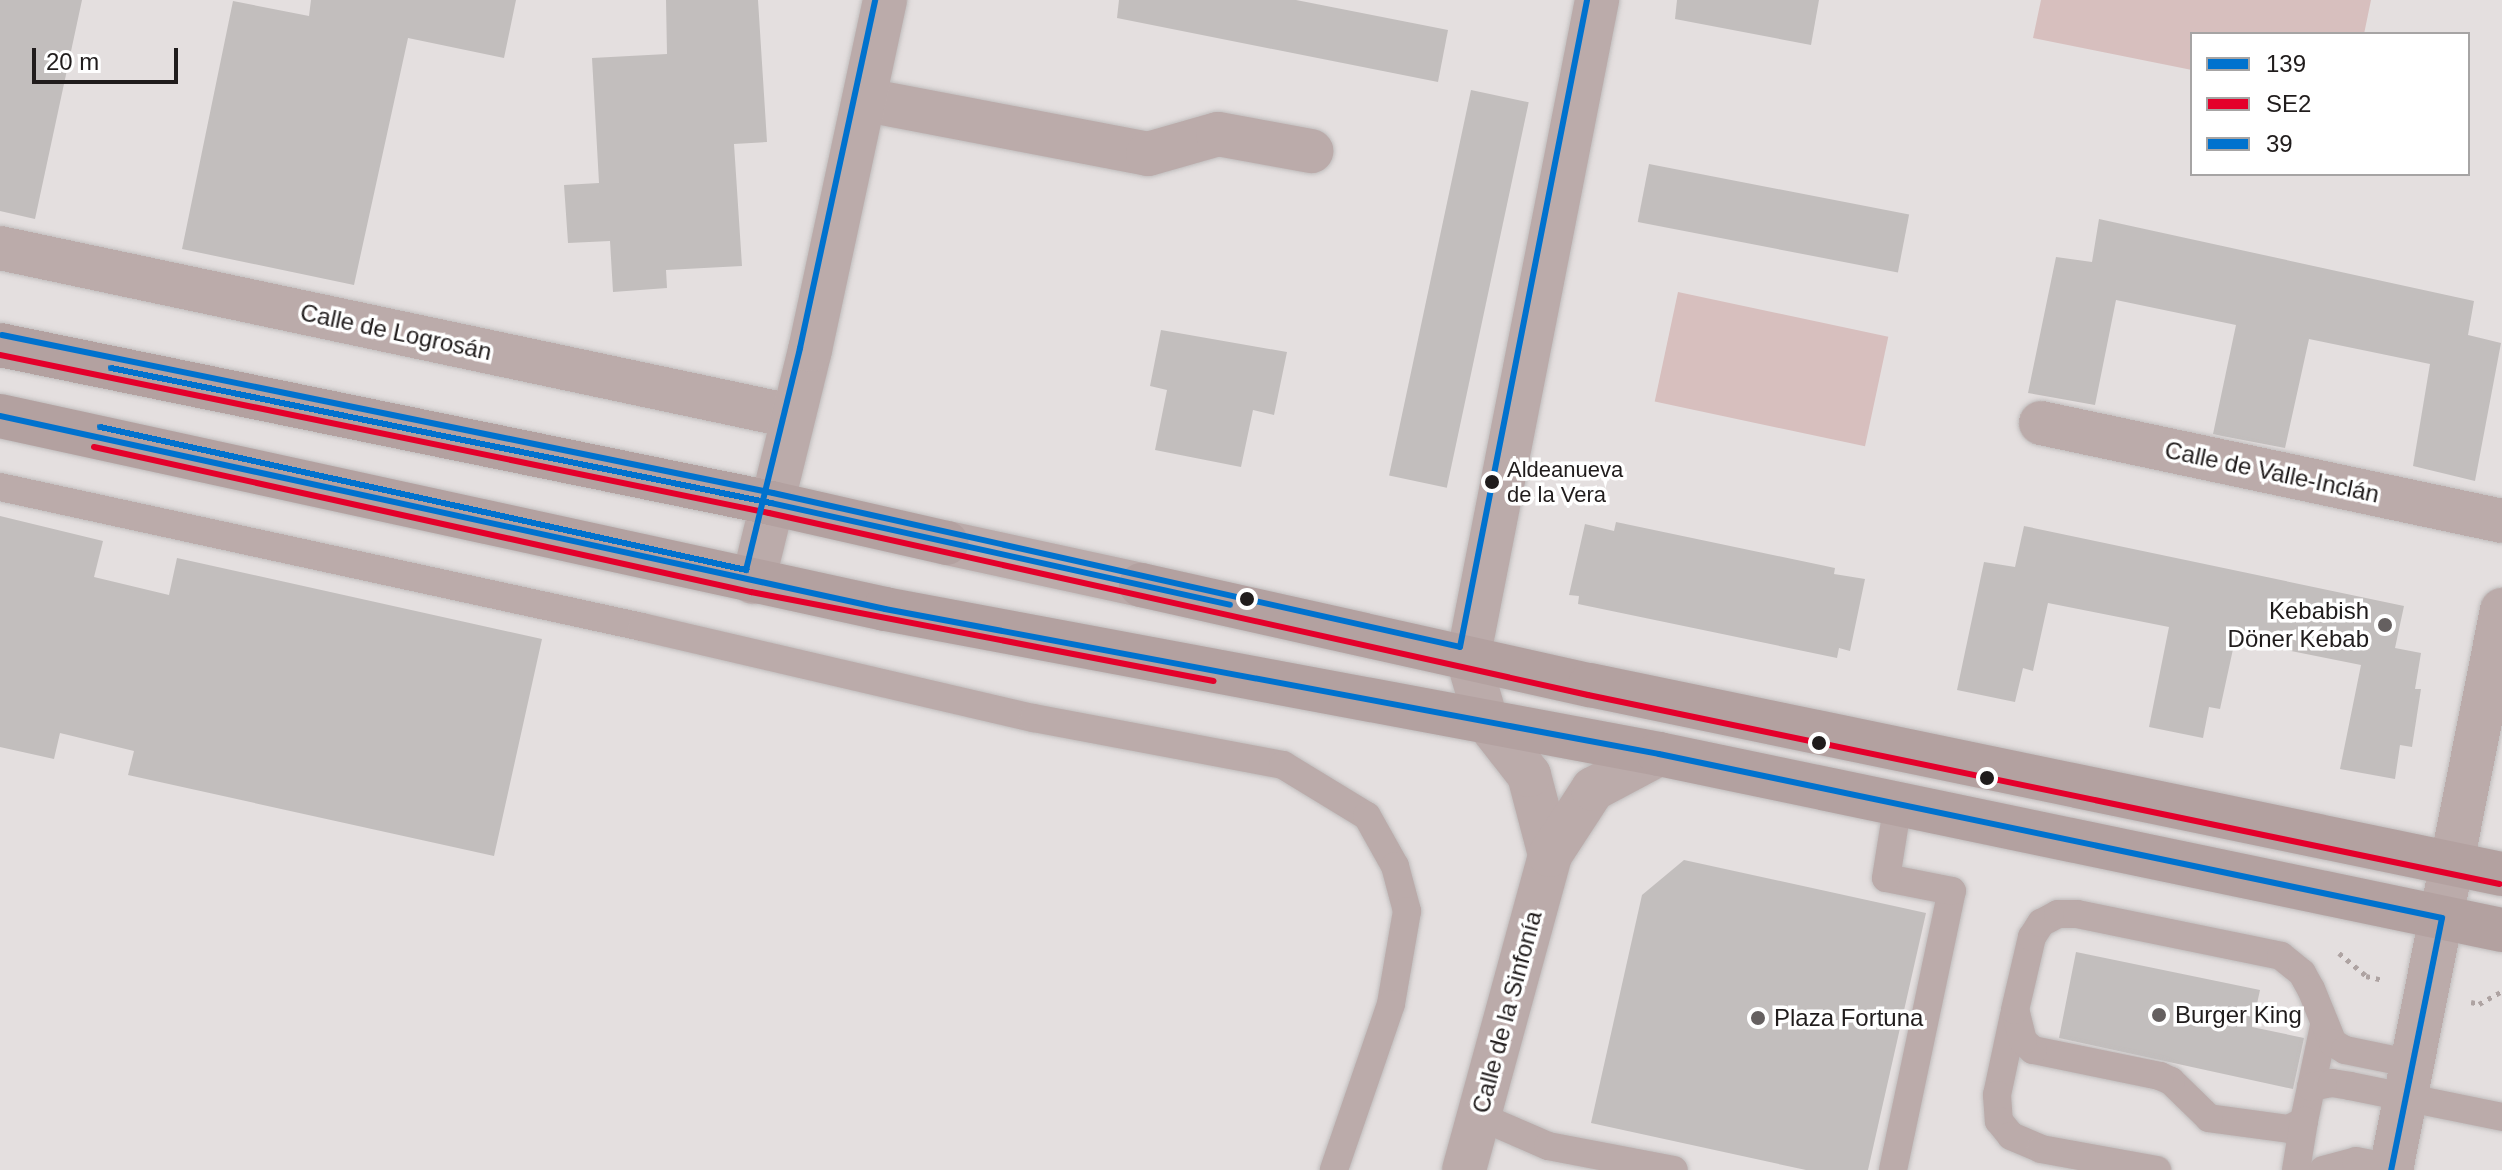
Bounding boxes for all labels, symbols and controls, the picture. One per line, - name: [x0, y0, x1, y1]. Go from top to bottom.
- scale bar: [36, 32, 182, 82]
- legend: [2190, 32, 2470, 176]
- text: 20 m: [46, 48, 99, 75]
- text: 139: [2266, 50, 2306, 77]
- text: SE2: [2266, 90, 2311, 117]
- text: 39: [2266, 130, 2293, 157]
- street label: Calle de Logrosán: [298, 298, 494, 366]
- street label: Calle de Valle-Inclán: [2162, 435, 2382, 509]
- place label: Aldeanueva de la Vera: [1507, 456, 1623, 508]
- marker: Aldeanueva de la Vera: [1484, 474, 1500, 490]
- unlabelled marker: [1239, 591, 1255, 607]
- place label: Kebabish Döner Kebab: [2228, 597, 2369, 653]
- marker: Kebabish Döner Kebab: [2376, 616, 2394, 634]
- unlabelled marker: [1811, 735, 1827, 751]
- unlabelled marker: [1979, 770, 1995, 786]
- street label: Calle de la Sinfonía: [1466, 908, 1548, 1116]
- place label: Burger King: [2175, 1001, 2302, 1029]
- place label: Plaza Fortuna: [1774, 1004, 1923, 1032]
- marker: Burger King: [2150, 1006, 2168, 1024]
- marker: Plaza Fortuna: [1749, 1009, 1767, 1027]

